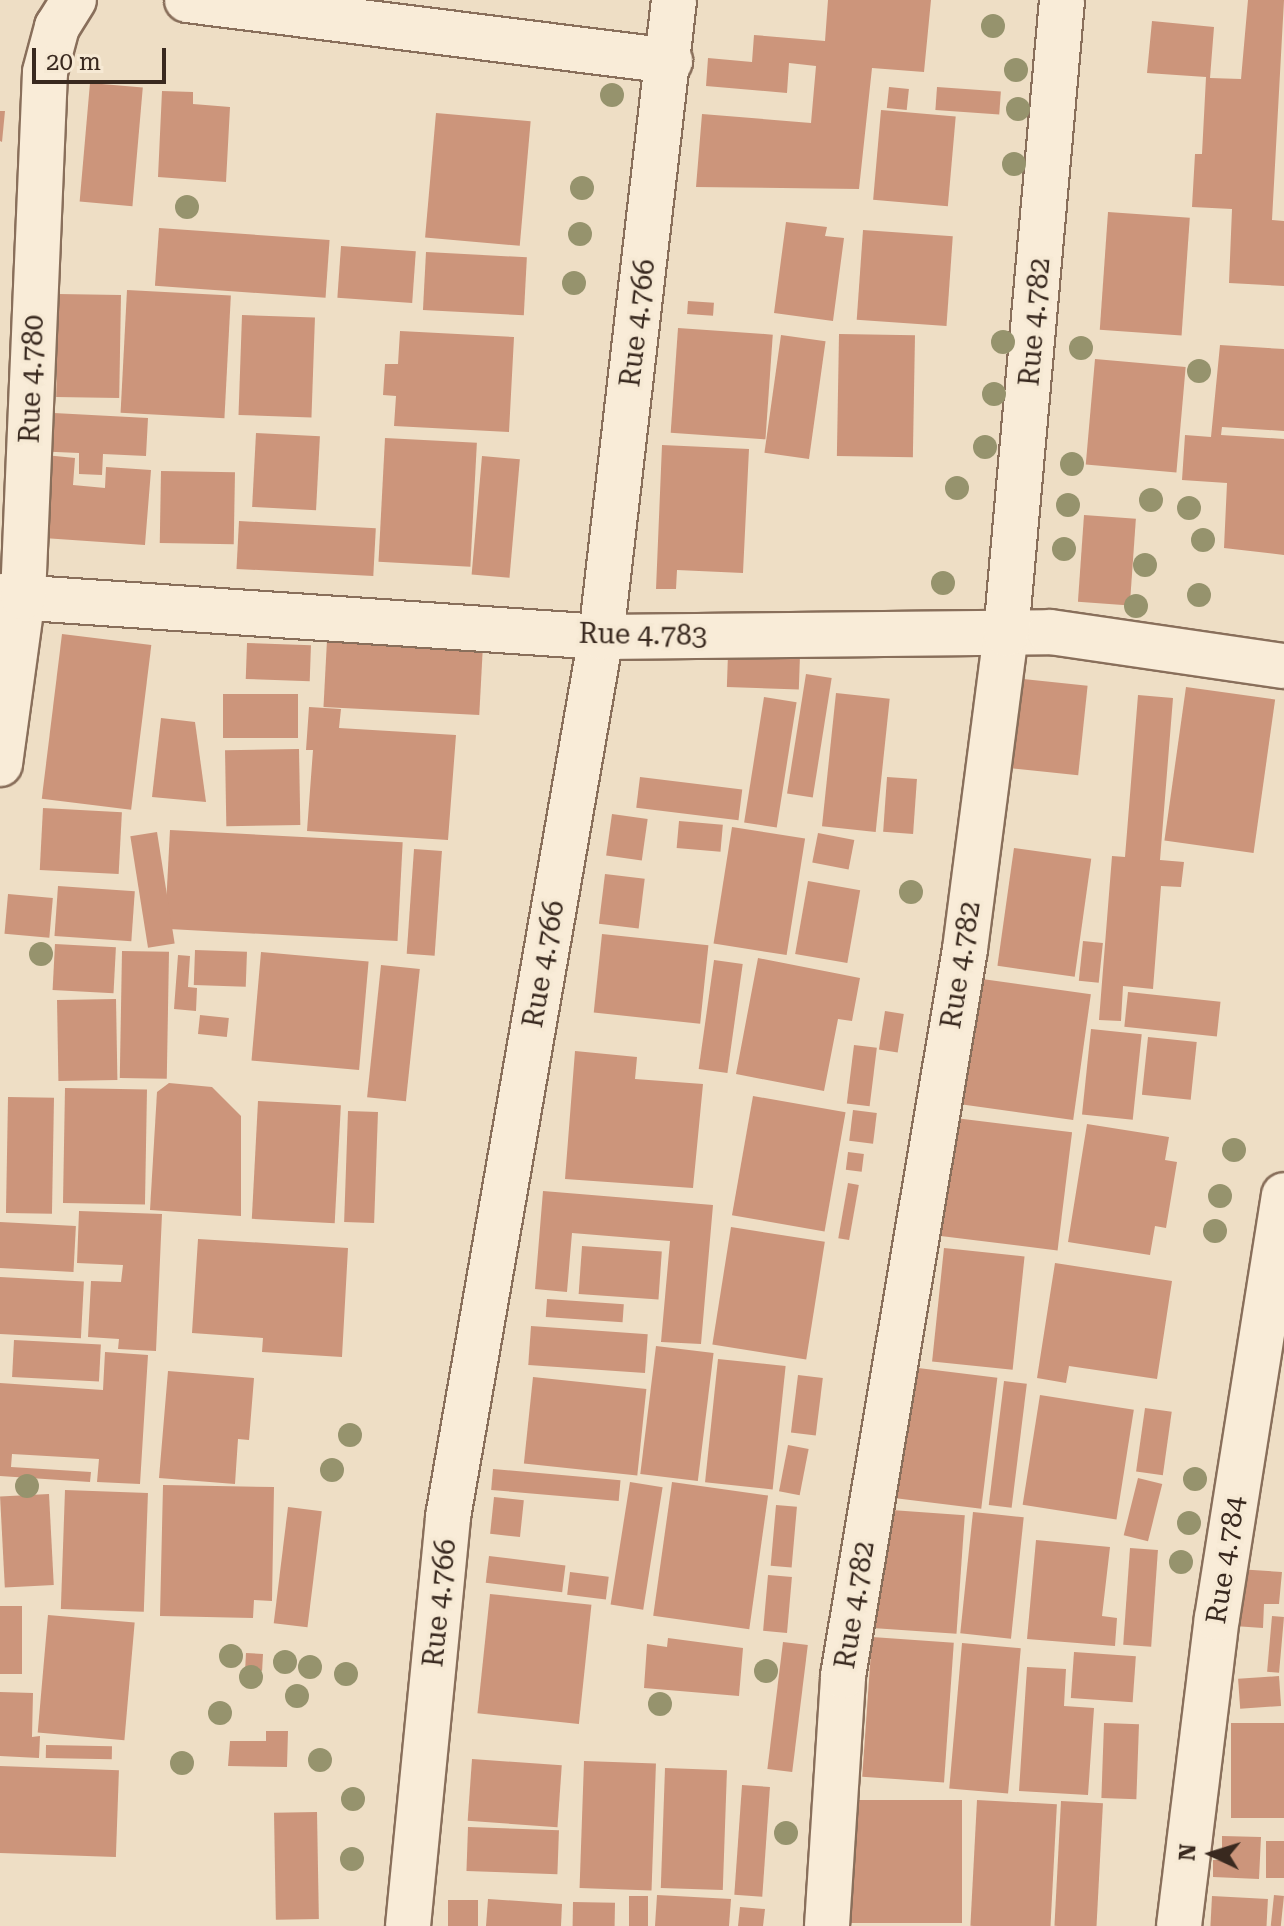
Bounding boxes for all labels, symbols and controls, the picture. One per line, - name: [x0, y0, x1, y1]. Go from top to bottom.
- scale bar: [36, 32, 170, 82]
- text: 20 m: [46, 48, 101, 76]
- street label: Rue 4.782: [1013, 256, 1057, 388]
- street label: Rue 4.766: [613, 257, 663, 389]
- street label: Rue 4.780: [13, 314, 51, 444]
- street label: Rue 4.783: [578, 617, 708, 653]
- street label: Rue 4.766: [516, 898, 572, 1030]
- street label: Rue 4.782: [934, 899, 988, 1031]
- street label: Rue 4.784: [1199, 1494, 1253, 1626]
- street label: Rue 4.766: [417, 1537, 463, 1669]
- street label: Rue 4.782: [828, 1539, 882, 1671]
- north arrow: [1172, 1814, 1252, 1894]
- text: N: [1174, 1843, 1201, 1862]

